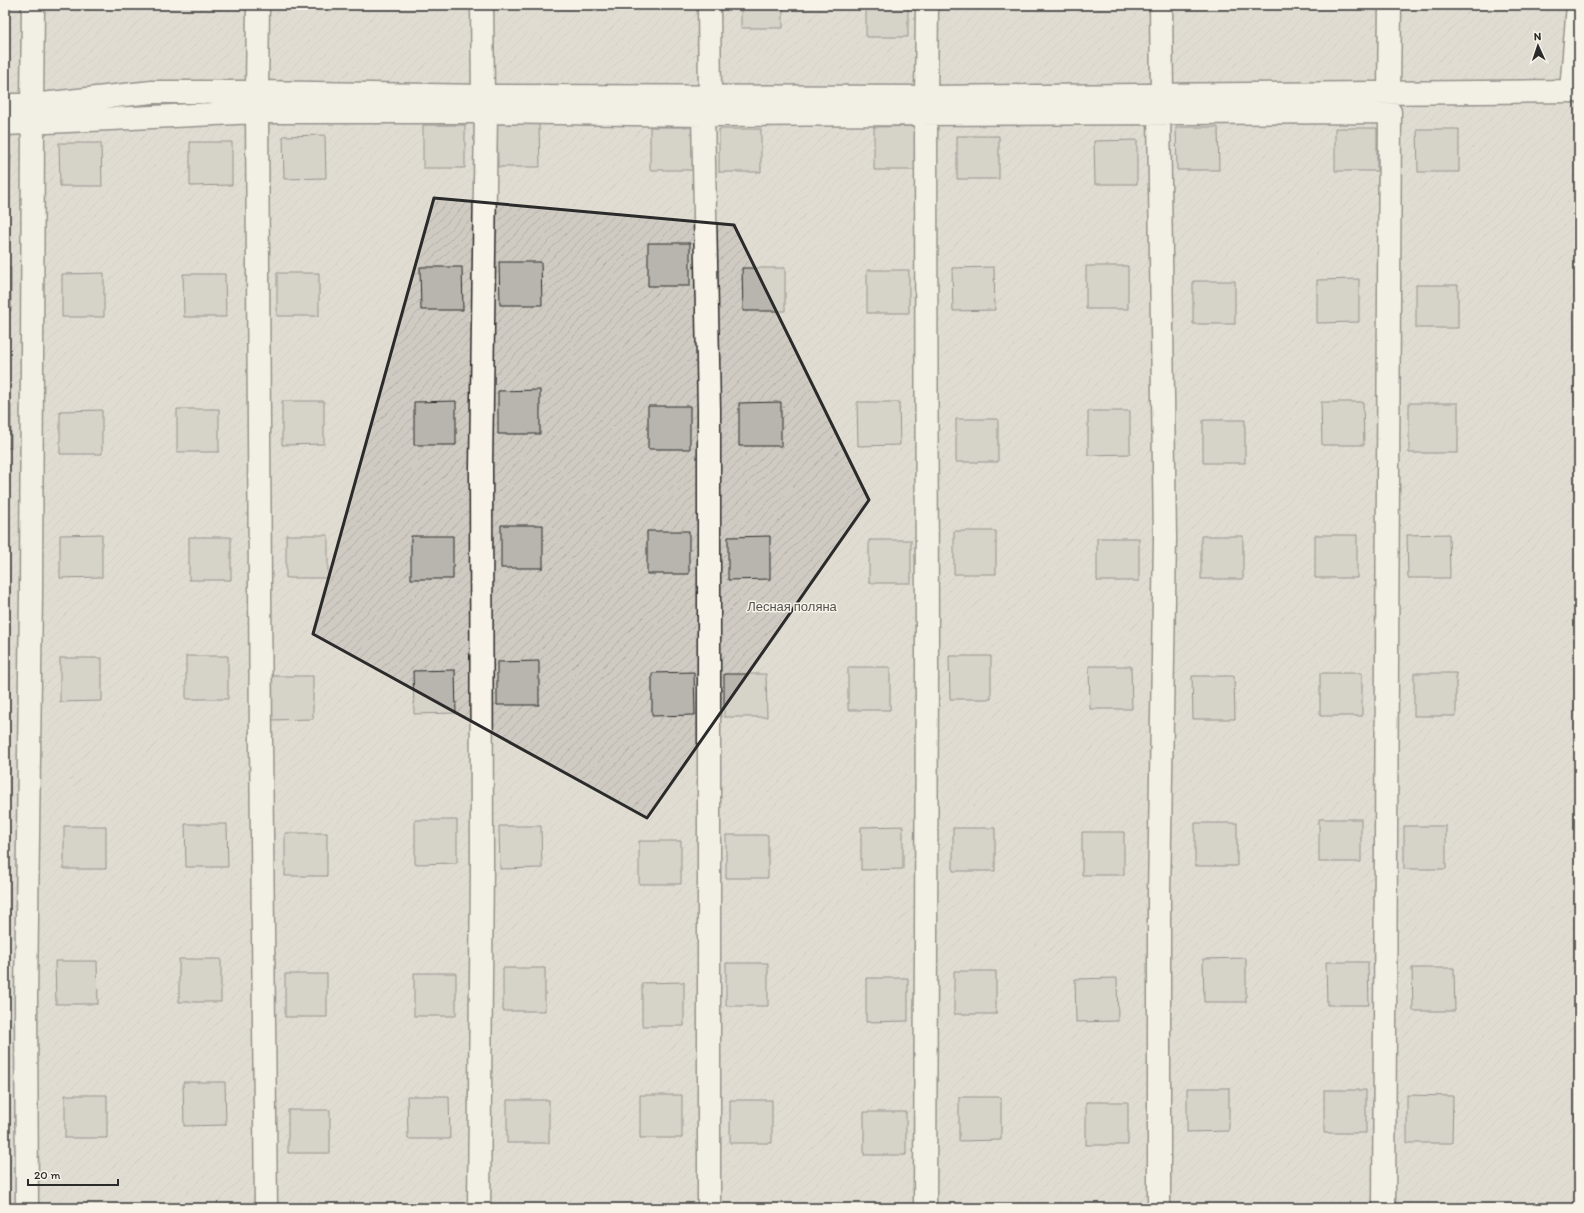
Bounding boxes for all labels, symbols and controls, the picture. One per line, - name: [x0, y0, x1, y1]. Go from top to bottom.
- north arrow: [1518, 26, 1558, 66]
- text: N: [1533, 30, 1542, 43]
- park label: Лесная поляна: [747, 599, 838, 614]
- scale bar: [28, 1161, 118, 1187]
- text: 20 m: [34, 1168, 61, 1182]

